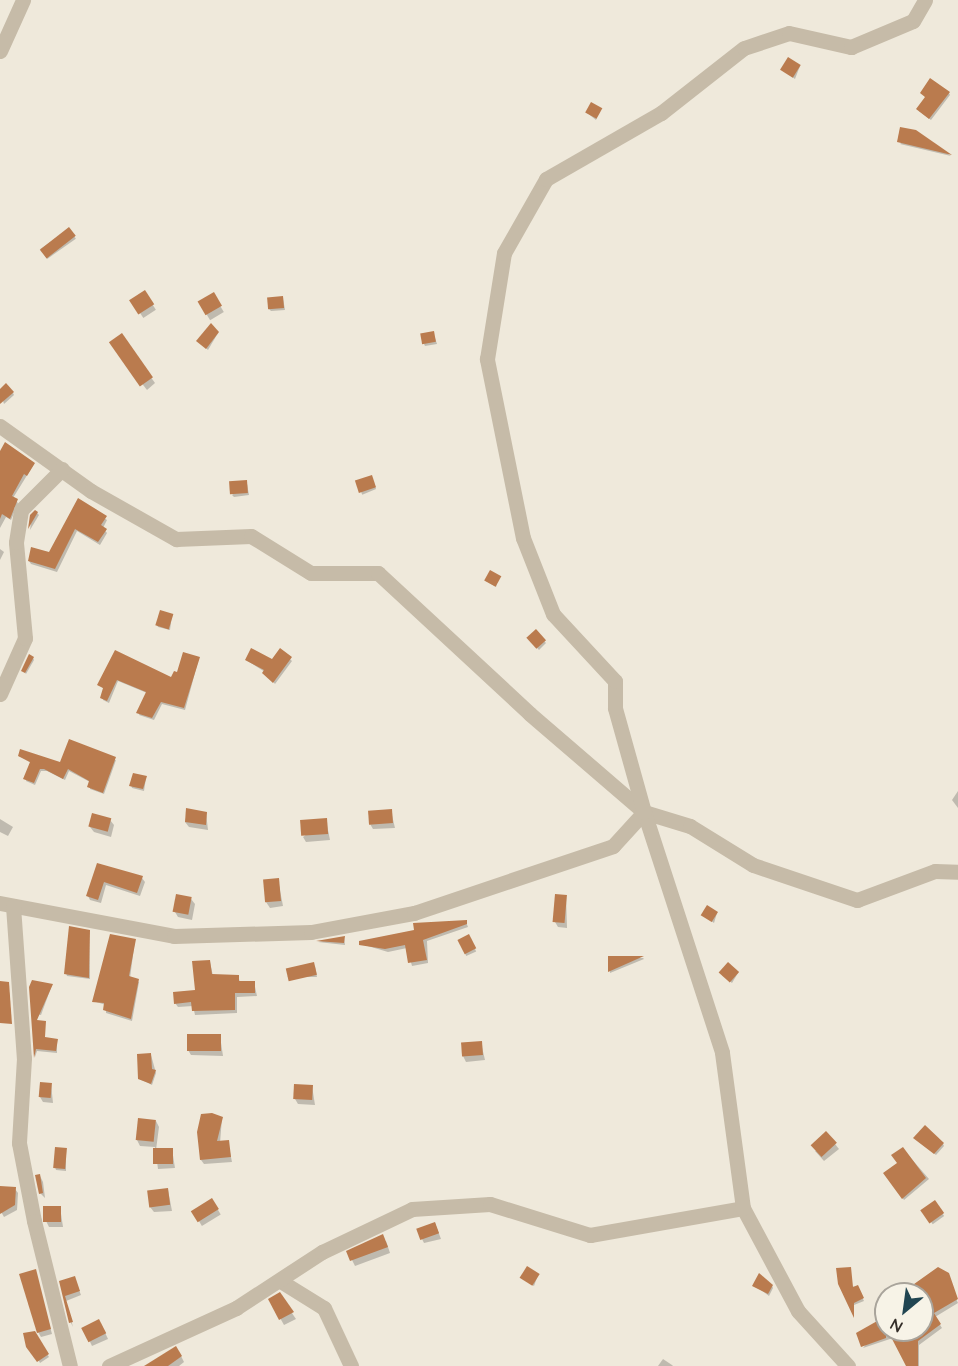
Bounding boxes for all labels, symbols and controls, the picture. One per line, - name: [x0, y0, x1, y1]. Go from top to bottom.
- north arrow: [874, 1282, 934, 1342]
- text: N: [886, 1314, 906, 1338]

